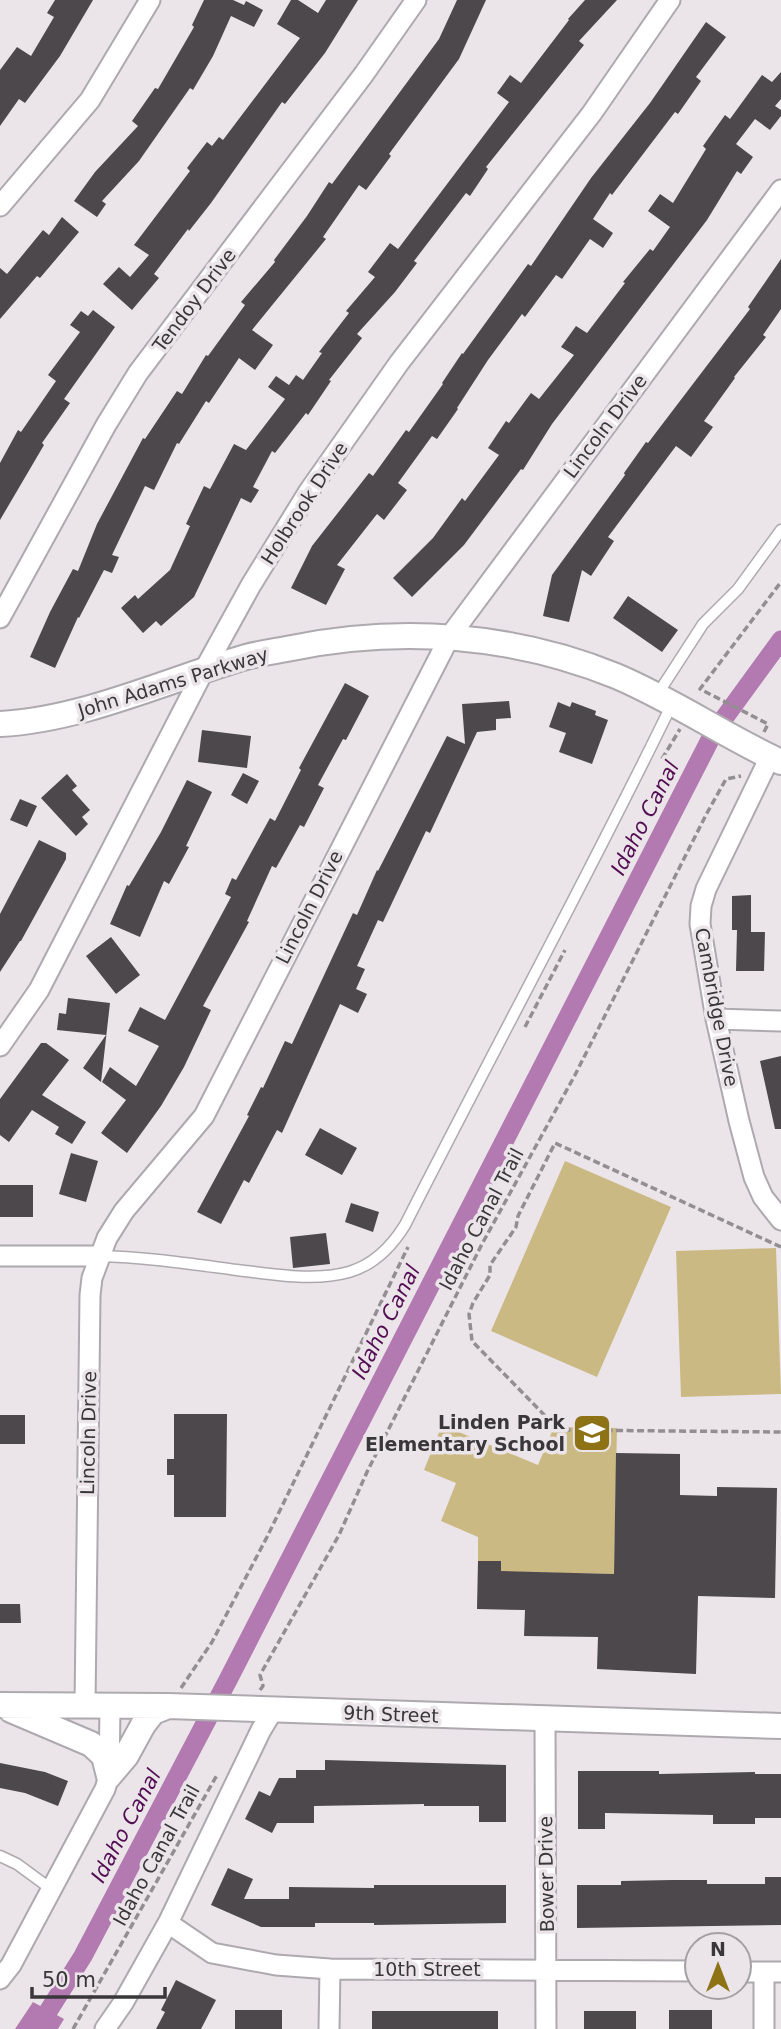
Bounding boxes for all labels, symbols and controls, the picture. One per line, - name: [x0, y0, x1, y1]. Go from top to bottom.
- street label: Tendoy Drive: [147, 244, 240, 357]
- street label: Lincoln Drive: [559, 370, 651, 482]
- street label: Holbrook Drive: [256, 438, 352, 568]
- street label: John Adams Parkway: [74, 643, 271, 722]
- water label: Idaho Canal: [606, 757, 684, 879]
- street label: Lincoln Drive: [271, 847, 347, 967]
- street label: Cambridge Drive: [691, 926, 743, 1088]
- street label: Idaho Canal Trail: [434, 1144, 528, 1294]
- water label: Idaho Canal: [347, 1261, 425, 1383]
- street label: Lincoln Drive: [76, 1371, 100, 1495]
- place label: Linden Park Elementary School: [365, 1411, 565, 1455]
- school or university icon: Linden Park Elementary School: [571, 1412, 613, 1454]
- street label: 9th Street: [343, 1701, 439, 1727]
- water label: Idaho Canal: [86, 1765, 166, 1887]
- street label: Idaho Canal Trail: [108, 1781, 204, 1929]
- street label: Bower Drive: [534, 1816, 558, 1932]
- north arrow: [683, 1931, 753, 2001]
- text: N: [710, 1938, 726, 1960]
- scale bar: [32, 1955, 164, 1999]
- street label: 10th Street: [373, 1958, 481, 1980]
- text: 50 m: [42, 1968, 96, 1992]

